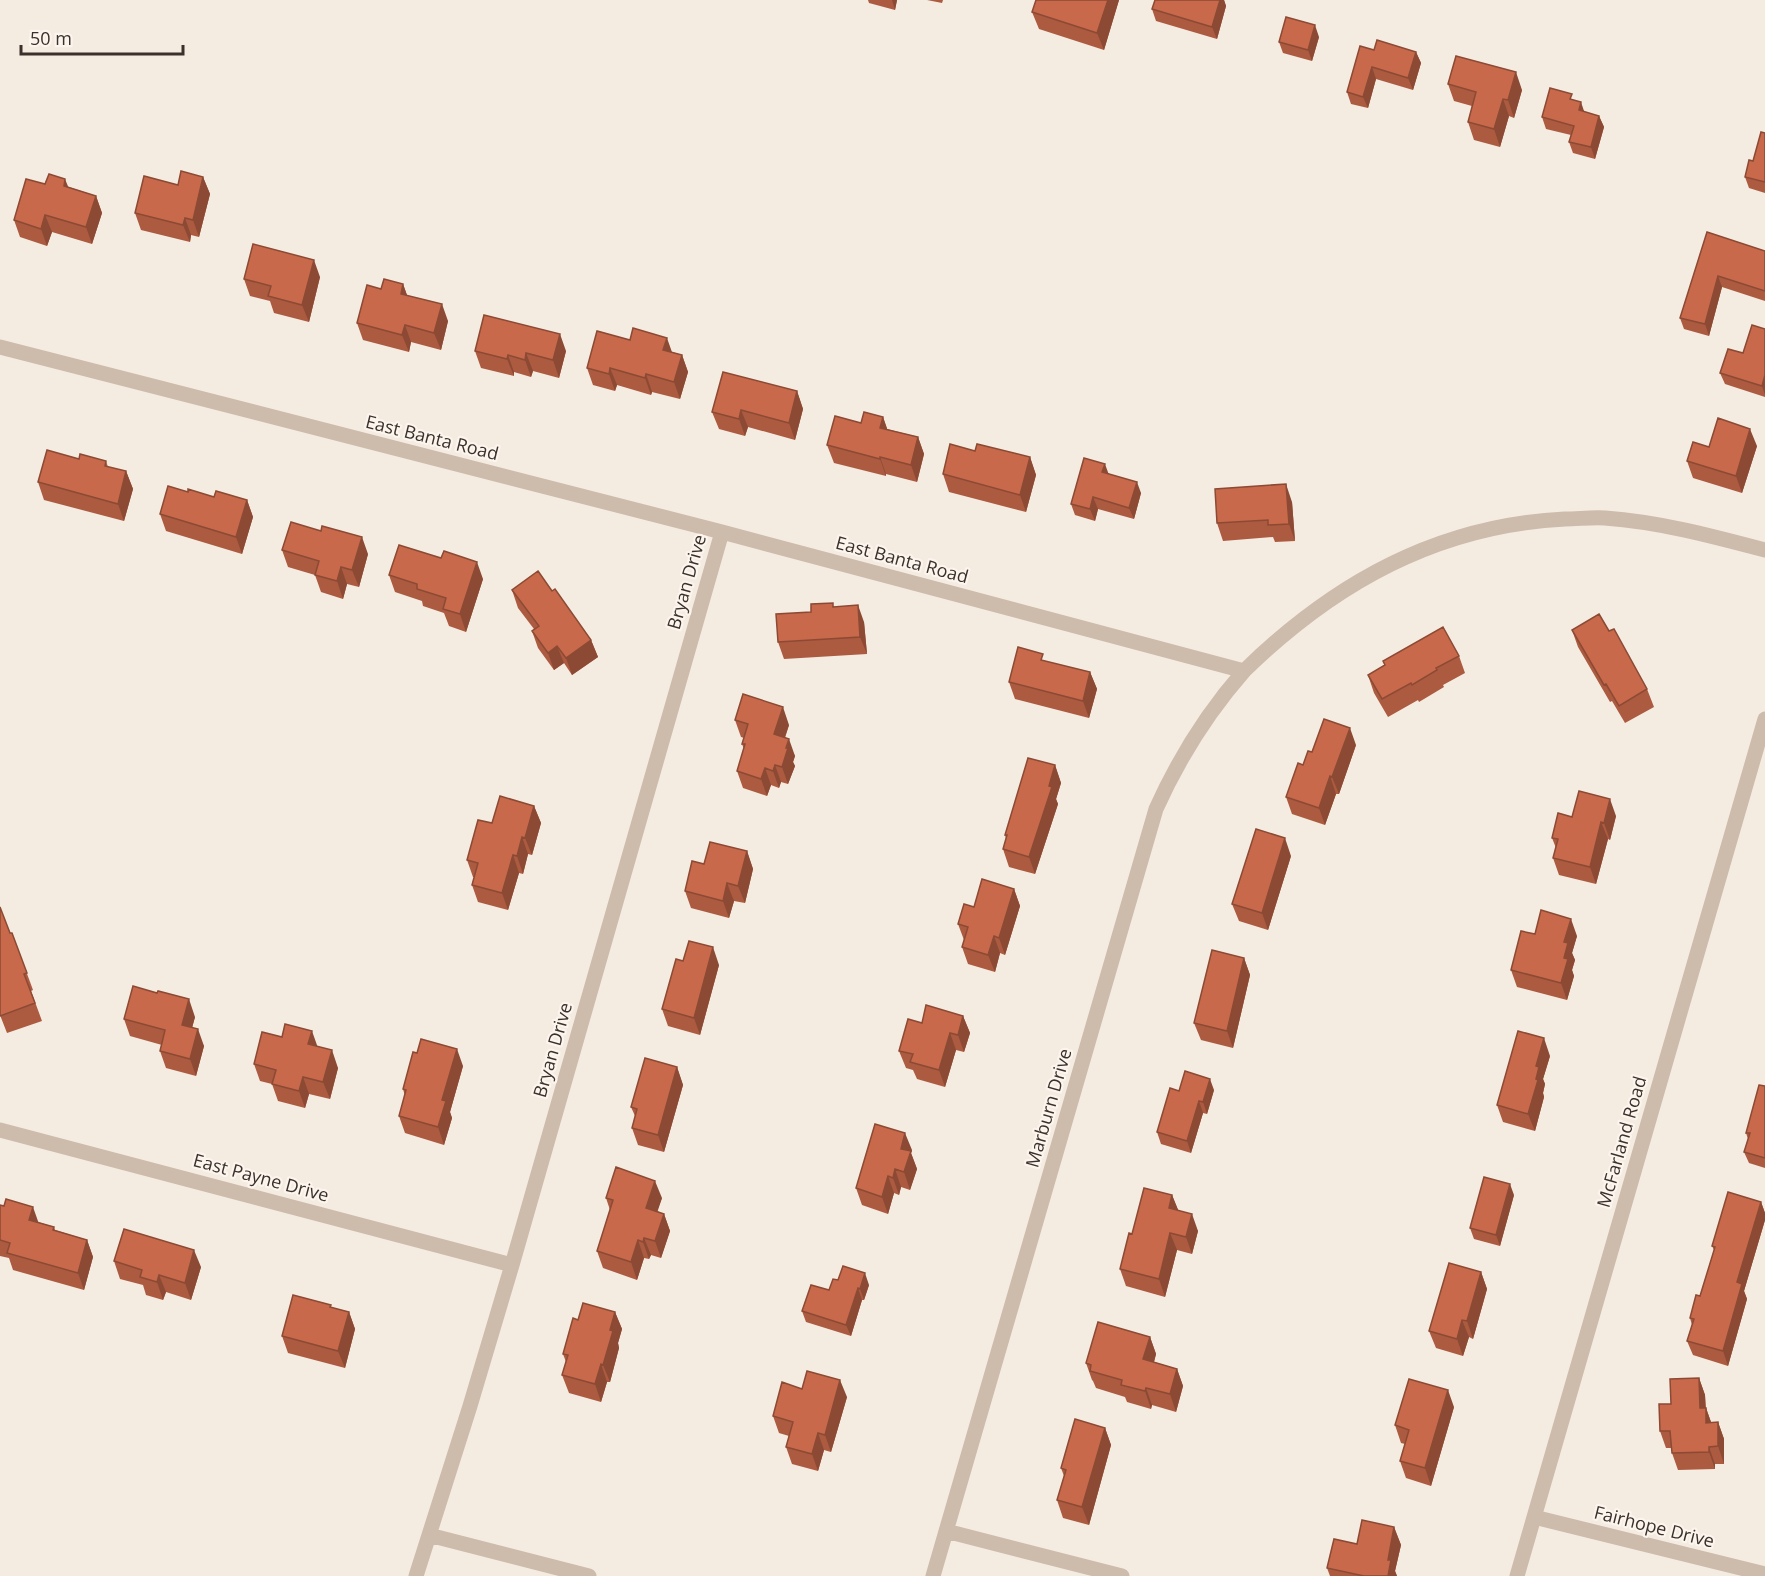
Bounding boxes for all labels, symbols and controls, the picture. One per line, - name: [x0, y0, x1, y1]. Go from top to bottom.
- scale bar: [21, 18, 183, 56]
- text: 50 m: [30, 26, 72, 50]
- street label: East Banta Road: [363, 409, 501, 465]
- street label: East Banta Road: [833, 530, 971, 588]
- street label: Bryan Drive: [661, 531, 711, 632]
- street label: Bryan Drive: [527, 999, 577, 1100]
- street label: Marburn Drive: [1020, 1045, 1076, 1170]
- street label: McFarland Road: [1591, 1073, 1651, 1210]
- street label: East Payne Drive: [191, 1147, 332, 1207]
- street label: Fairhope Drive: [1592, 1500, 1717, 1553]

